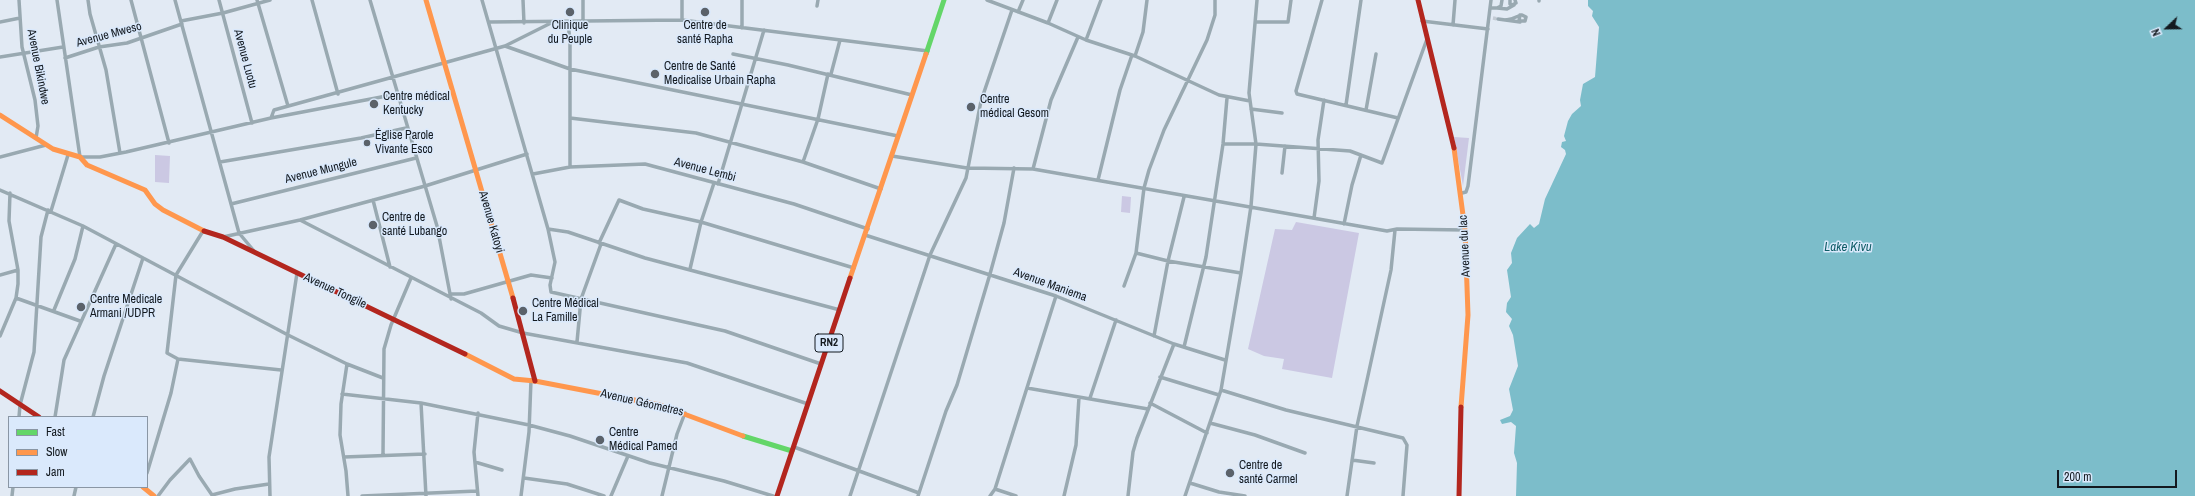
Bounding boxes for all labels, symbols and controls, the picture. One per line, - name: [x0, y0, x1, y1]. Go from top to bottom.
- marker: Clinique du Peuple: [564, 6, 576, 18]
- marker: Centre de santé Rapha: [699, 6, 711, 18]
- north arrow: [2147, 8, 2187, 48]
- street label: Avenue Mweso: [75, 19, 143, 51]
- place label: Clinique du Peuple: [548, 19, 592, 47]
- place label: Centre de santé Rapha: [677, 19, 733, 47]
- text: N: [2148, 27, 2164, 38]
- street label: Avenue Bikindwe: [24, 28, 52, 106]
- street label: Avenue Luotu: [230, 28, 260, 90]
- place label: Centre de Santé Medicalise Urbain Rapha: [664, 60, 776, 88]
- marker: Centre de Santé Medicalise Urbain Rapha: [649, 68, 661, 80]
- place label: Centre médical Kentucky: [383, 90, 450, 118]
- place label: Centre médical Gesom: [980, 93, 1049, 121]
- marker: Centre médical Kentucky: [368, 98, 380, 110]
- marker: Centre médical Gesom: [965, 101, 977, 113]
- place label: Église Parole Vivante Esco: [375, 129, 434, 157]
- marker: Église Parole Vivante Esco: [362, 138, 372, 148]
- street label: Avenue Mungule: [284, 155, 358, 187]
- street label: Avenue Lembi: [673, 155, 737, 185]
- street label: Avenue Katoyi: [475, 189, 507, 255]
- place label: Centre de santé Lubango: [382, 211, 447, 239]
- street label: Avenue du lac: [1456, 215, 1474, 277]
- marker: Centre de santé Lubango: [367, 219, 379, 231]
- water label: Lake Kivu: [1824, 240, 1872, 256]
- street label: Avenue Maniema: [1011, 265, 1089, 305]
- street label: Avenue Tongile: [301, 270, 369, 312]
- place label: Centre Medicale Armani /UDPR: [90, 293, 162, 321]
- place label: Centre Médical La Famille: [532, 297, 599, 325]
- marker: Centre Medicale Armani /UDPR: [75, 301, 87, 313]
- marker: Centre Médical La Famille: [517, 305, 529, 317]
- road number: RN2: [815, 334, 843, 352]
- street label: Avenue Géometres: [599, 386, 685, 420]
- legend: [8, 416, 148, 488]
- text: Fast: [46, 424, 65, 440]
- place label: Centre Médical Pamed: [609, 426, 677, 454]
- marker: Centre Médical Pamed: [594, 434, 606, 446]
- text: Slow: [46, 444, 67, 460]
- place label: Centre de santé Carmel: [1239, 459, 1298, 487]
- scale bar: [2059, 462, 2179, 488]
- text: Jam: [46, 464, 65, 480]
- marker: Centre de santé Carmel: [1224, 467, 1236, 479]
- text: 200 m: [2064, 469, 2091, 485]

